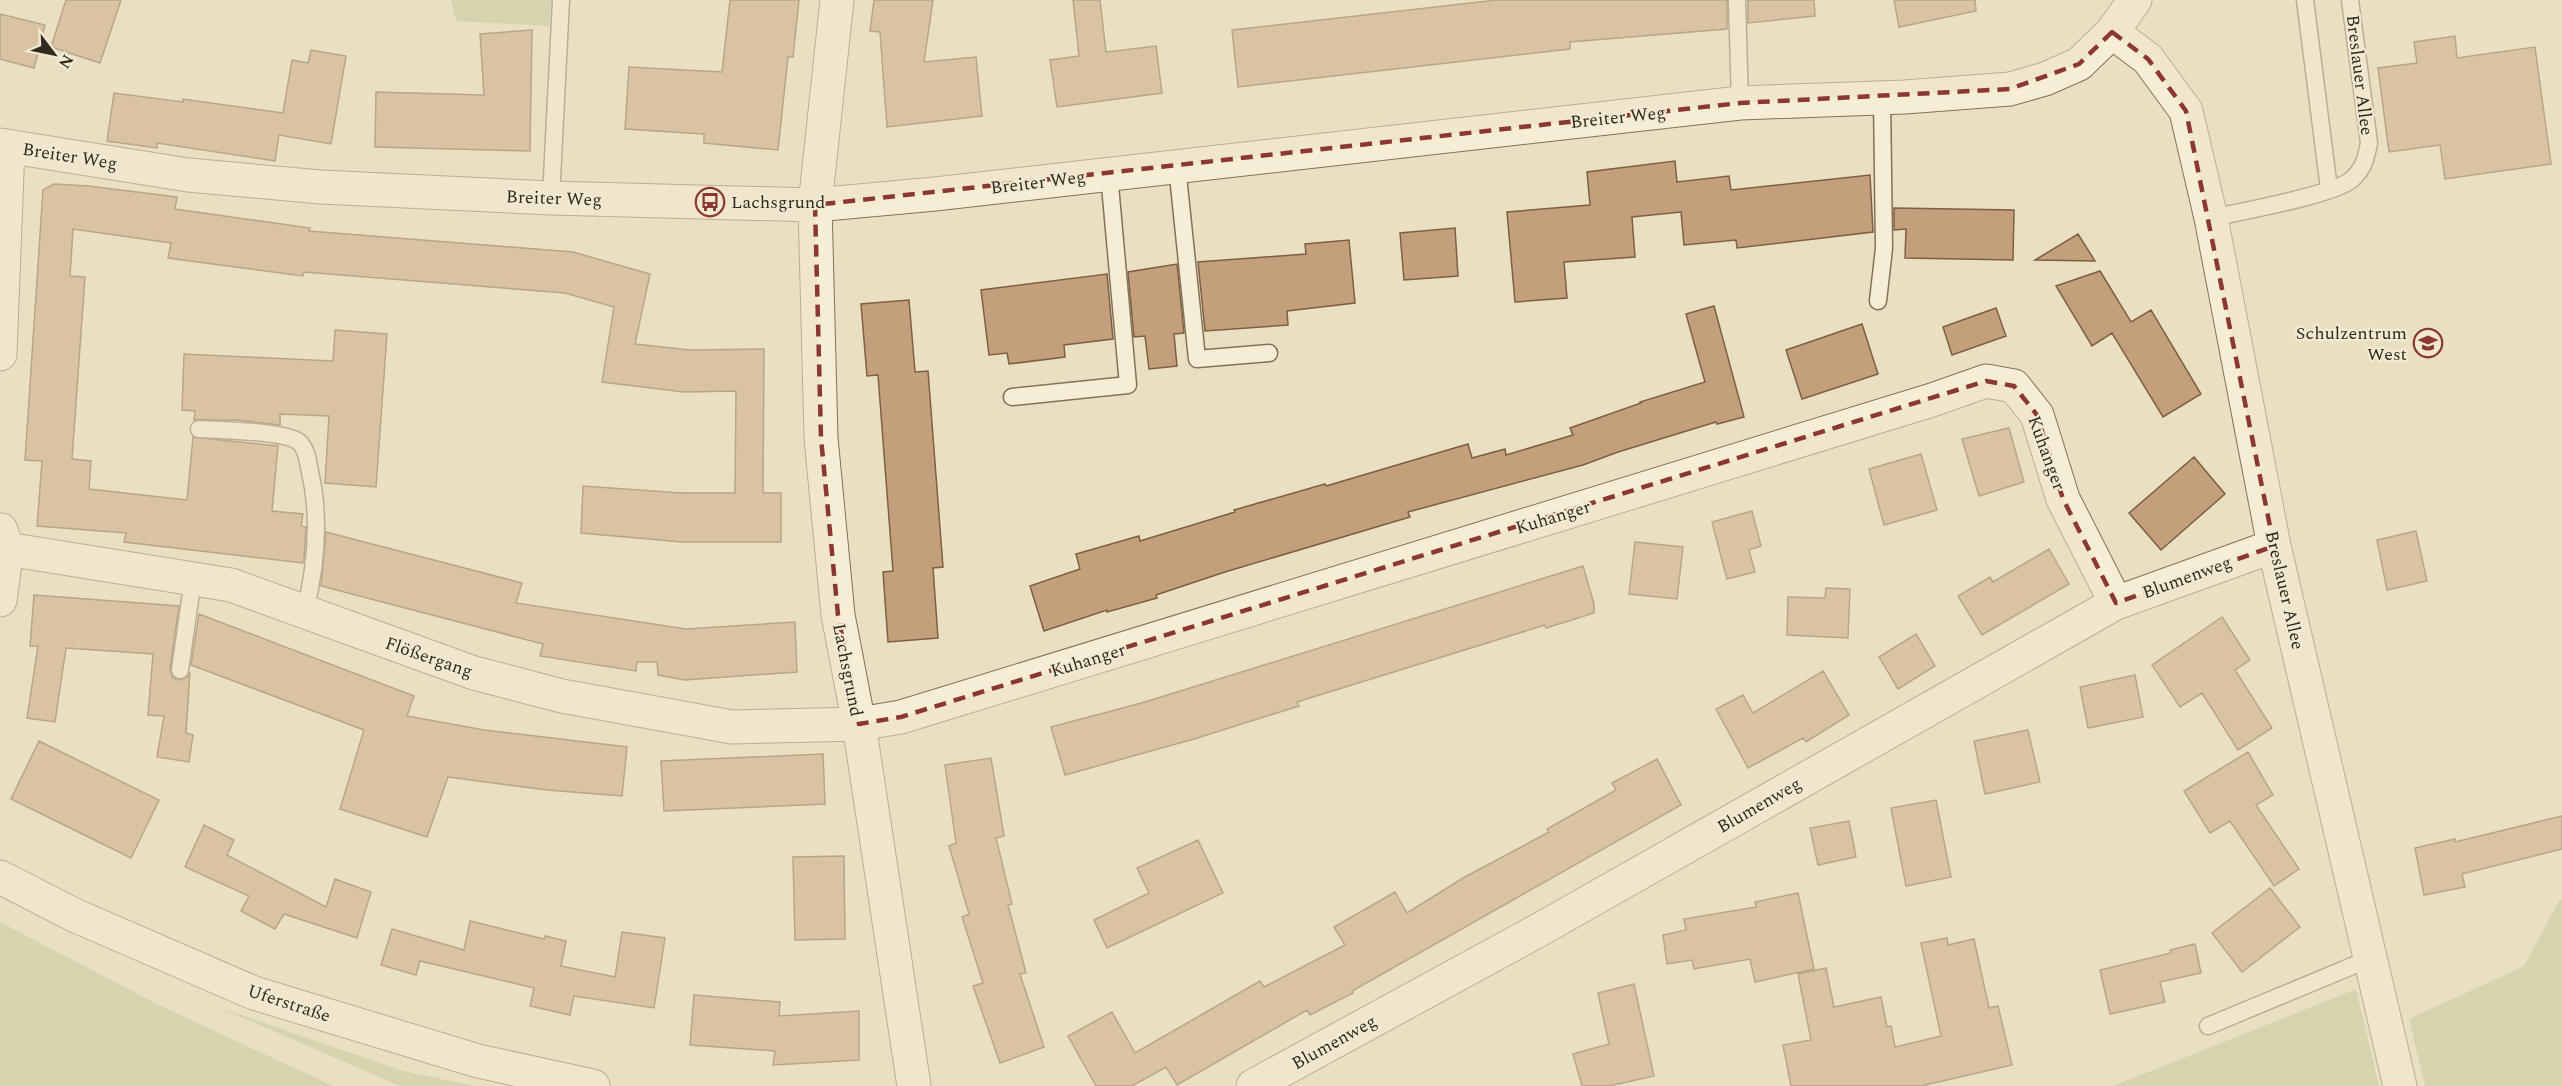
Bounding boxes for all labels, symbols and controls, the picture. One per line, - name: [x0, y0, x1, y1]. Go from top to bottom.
- street label: Breslauer Allee: [2339, 13, 2380, 137]
- north arrow: [24, 24, 84, 84]
- text: N: [52, 50, 80, 73]
- street label: Breiter Weg: [1569, 99, 1667, 136]
- street label: Breiter Weg: [20, 136, 119, 177]
- street label: Breiter Weg: [989, 163, 1087, 202]
- street label: Breiter Weg: [506, 183, 602, 214]
- bus stop icon: Lachsgrund: [694, 186, 726, 218]
- place label: Lachsgrund: [731, 189, 825, 216]
- place label: Schulzentrum West: [2296, 320, 2407, 368]
- school or university icon: Schulzentrum West: [2412, 327, 2444, 359]
- street label: Kuhanger: [2021, 412, 2072, 494]
- street label: Kuhanger: [1512, 493, 1594, 542]
- street label: Breslauer Allee: [2258, 528, 2311, 652]
- street label: Blumenweg: [2139, 549, 2236, 606]
- street label: Lachsgrund: [825, 621, 870, 719]
- street label: Flößergang: [381, 630, 476, 685]
- street label: Kuhanger: [1047, 636, 1129, 685]
- street label: Blumenweg: [1712, 770, 1807, 841]
- street label: Uferstraße: [244, 977, 334, 1030]
- street label: Blumenweg: [1287, 1008, 1382, 1077]

